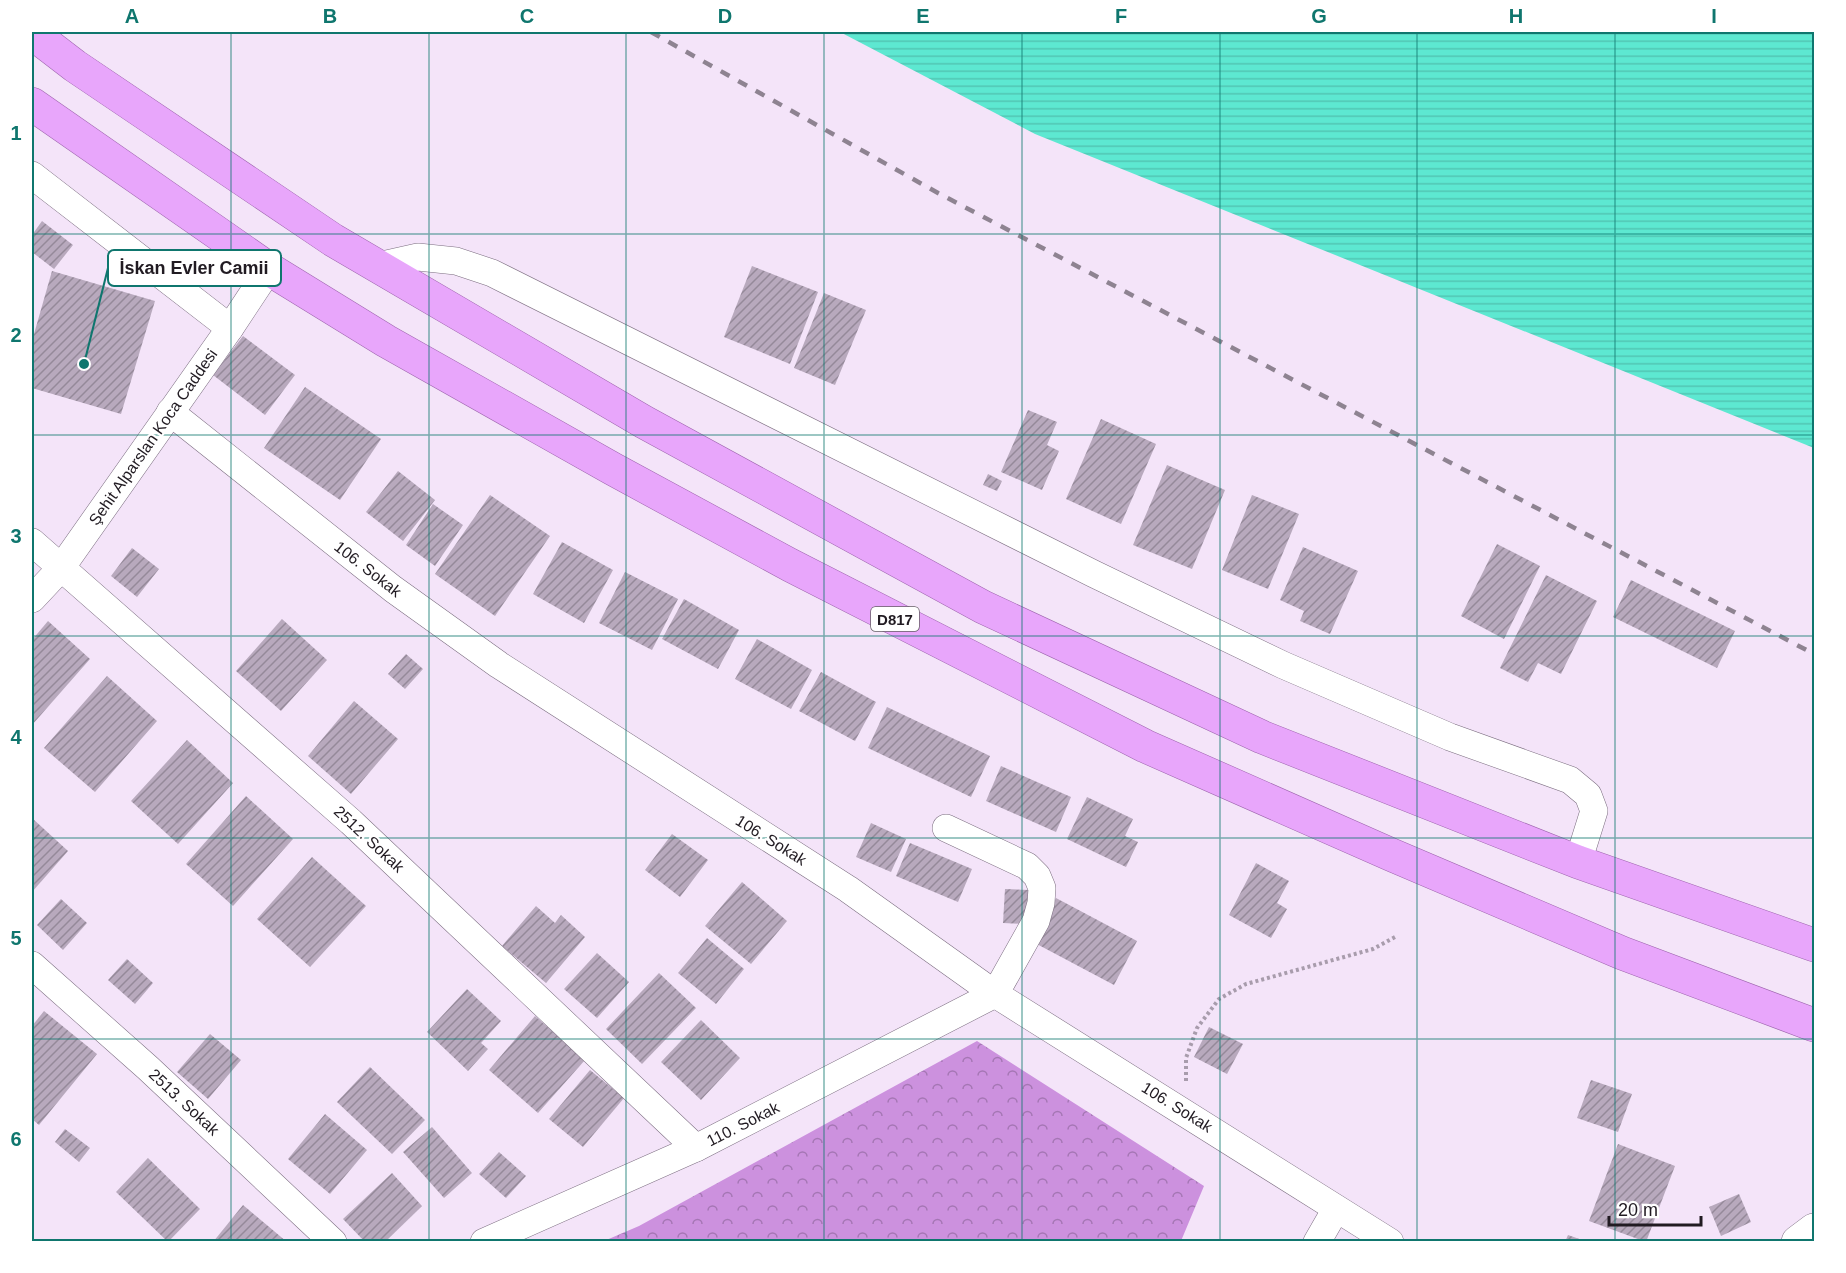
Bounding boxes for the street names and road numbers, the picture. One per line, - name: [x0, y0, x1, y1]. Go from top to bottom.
- street label: Şehit Alparslan Koca Caddesi: [86, 346, 220, 528]
- street label: 106. Sokak: [331, 538, 406, 601]
- road number: D817: [871, 607, 919, 631]
- street label: 2512. Sokak: [331, 802, 408, 876]
- street label: 106. Sokak: [733, 812, 810, 869]
- street label: 2513. Sokak: [146, 1065, 223, 1139]
- street label: 106. Sokak: [1139, 1079, 1216, 1136]
- street label: 110. Sokak: [704, 1098, 783, 1149]

